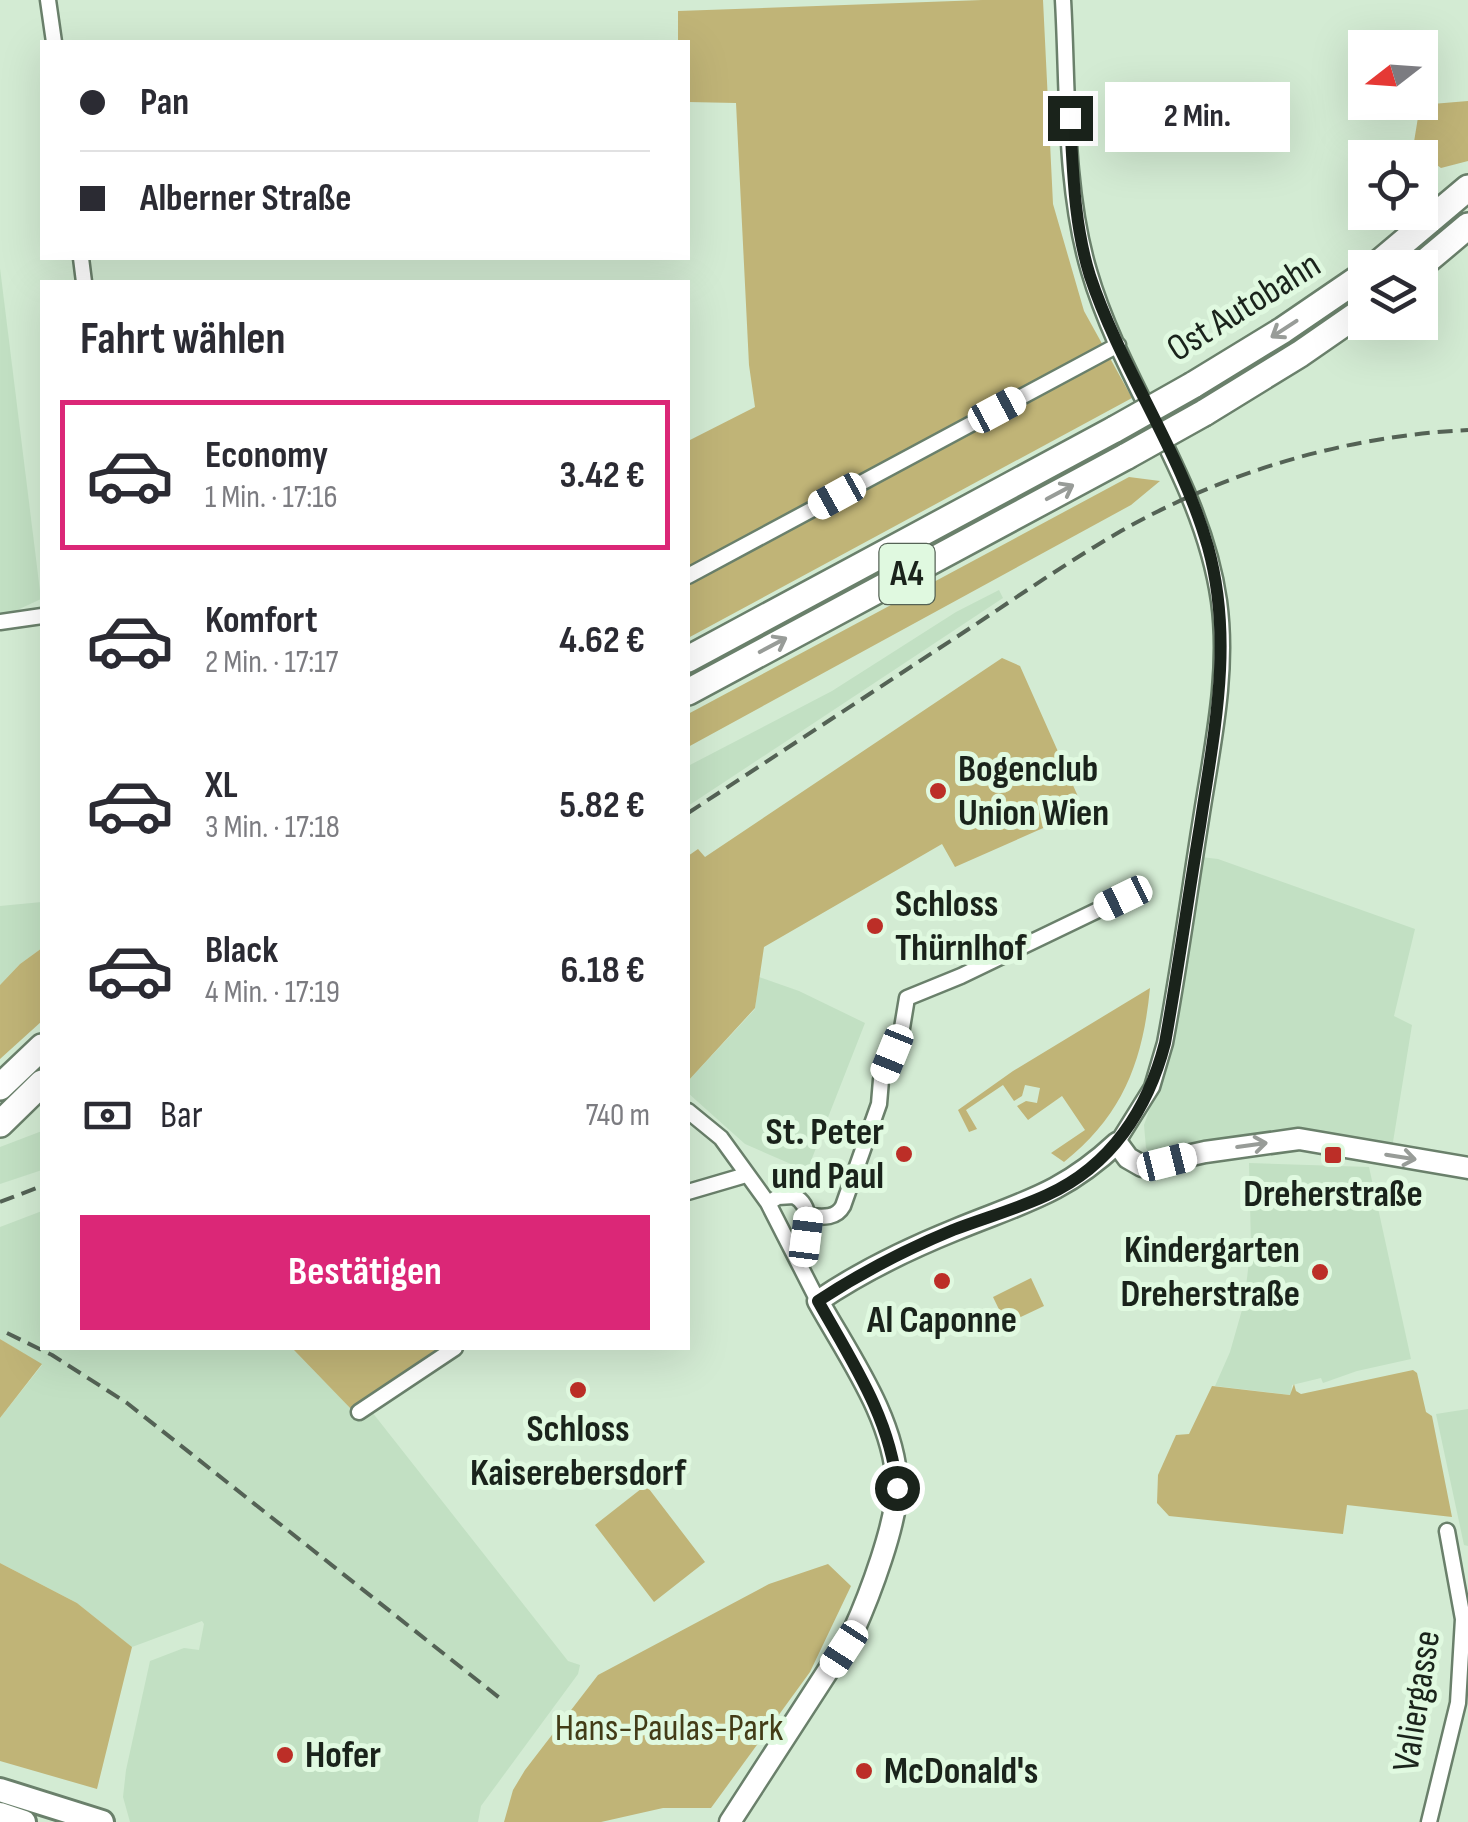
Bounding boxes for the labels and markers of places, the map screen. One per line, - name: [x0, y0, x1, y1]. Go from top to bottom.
- place label: Bogenclub Union Wien: [958, 747, 1109, 836]
- marker: Bogenclub Union Wien: [927, 780, 949, 802]
- place label: Schloss Thürnlhof: [895, 882, 1028, 971]
- marker: Schloss Thürnlhof: [864, 915, 886, 937]
- place label: St. Peter und Paul: [766, 1110, 884, 1199]
- marker: St. Peter und Paul: [893, 1143, 915, 1165]
- marker: Dreherstraße: [1322, 1144, 1344, 1166]
- place label: Dreherstraße: [1243, 1172, 1423, 1217]
- place label: Kindergarten Dreherstraße: [1121, 1228, 1300, 1317]
- marker: Kindergarten Dreherstraße: [1309, 1261, 1331, 1283]
- marker: Al Caponne: [931, 1270, 953, 1292]
- place label: Al Caponne: [866, 1298, 1017, 1343]
- marker: Schloss Kaiserebersdorf: [567, 1379, 589, 1401]
- place label: Schloss Kaiserebersdorf: [470, 1407, 687, 1496]
- place label: Hofer: [305, 1733, 381, 1778]
- marker: Hofer: [274, 1744, 296, 1766]
- place label: McDonald's: [884, 1749, 1038, 1794]
- marker: McDonald's: [853, 1760, 875, 1782]

